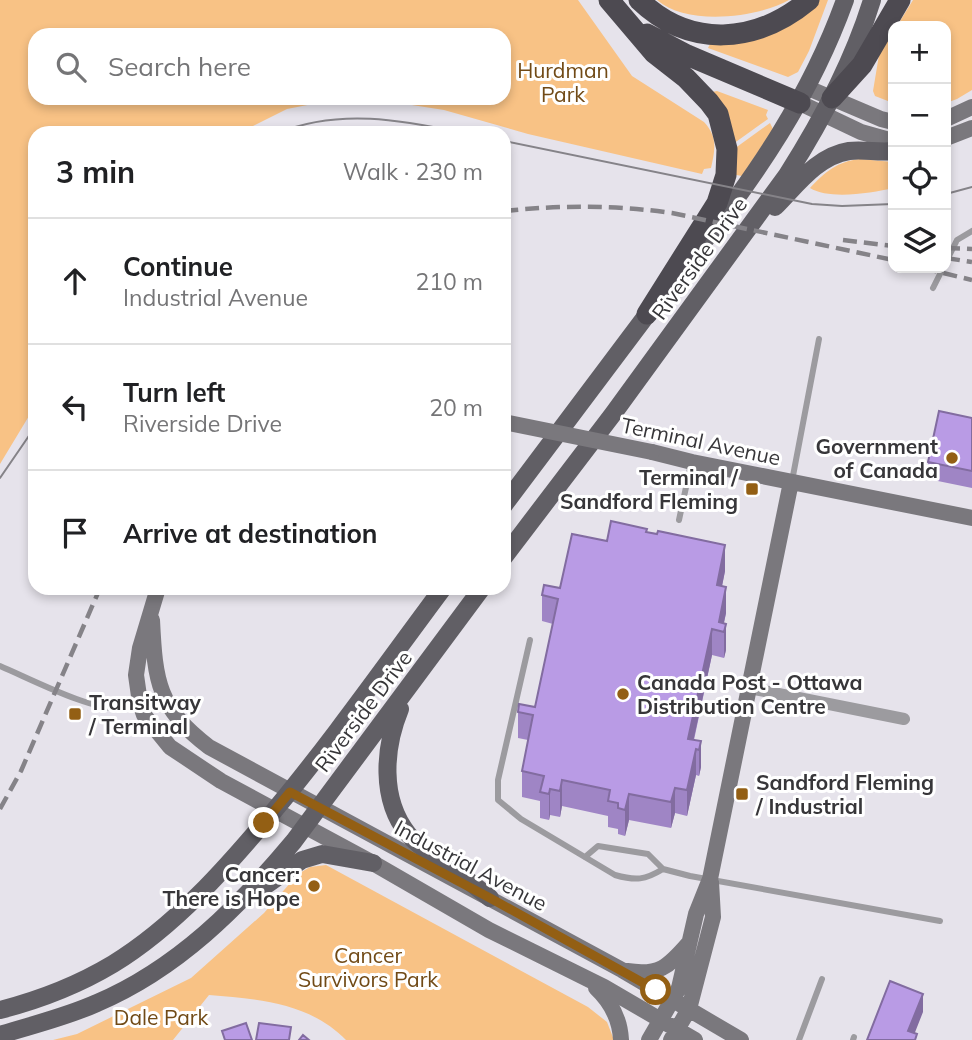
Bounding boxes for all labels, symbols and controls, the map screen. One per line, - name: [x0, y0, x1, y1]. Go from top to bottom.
- map controls: [888, 21, 951, 273]
- button: +: [888, 21, 951, 84]
- search box: [28, 28, 511, 105]
- icon: search: [52, 48, 90, 86]
- text: Search here: [108, 50, 251, 83]
- park label: Hurdman Park: [517, 57, 609, 107]
- button: −: [888, 84, 951, 147]
- button: locate: [888, 147, 951, 210]
- text: 3 min: [56, 153, 135, 191]
- text: Walk · 230 m: [343, 157, 483, 186]
- street label: Riverside Drive: [646, 192, 752, 324]
- button: layers: [888, 210, 951, 273]
- text: Continue: [123, 250, 233, 283]
- icon: ahead: [56, 262, 94, 300]
- text: 210 m: [415, 267, 483, 296]
- text: Industrial Avenue: [123, 283, 308, 312]
- text: Turn left: [123, 376, 225, 409]
- icon: left: [56, 388, 94, 426]
- text: 20 m: [429, 393, 483, 422]
- text: Riverside Drive: [123, 409, 282, 438]
- street label: Terminal Avenue: [619, 411, 783, 471]
- place label: Government of Canada: [816, 433, 938, 483]
- marker: Government of Canada: [944, 450, 960, 466]
- place label: Terminal / Sandford Fleming: [560, 464, 739, 514]
- marker: Terminal / Sandford Fleming: [744, 481, 760, 497]
- icon: arrive: [56, 514, 94, 552]
- text: Arrive at destination: [123, 517, 378, 550]
- street label: Riverside Drive: [309, 645, 417, 777]
- place label: Canada Post - Ottawa Distribution Centre: [637, 669, 863, 719]
- marker: Canada Post - Ottawa Distribution Centre: [615, 686, 631, 702]
- place label: Transitway / Terminal: [88, 689, 202, 739]
- marker: Transitway / Terminal: [67, 706, 83, 722]
- place label: Sandford Fleming / Industrial: [755, 769, 934, 819]
- marker: Sandford Fleming / Industrial: [734, 786, 750, 802]
- route end: [248, 807, 279, 838]
- street label: Industrial Avenue: [390, 814, 552, 916]
- place label: Cancer: There is Hope: [163, 861, 300, 911]
- marker: Cancer: There is Hope: [306, 878, 322, 894]
- park label: Cancer Survivors Park: [298, 942, 438, 992]
- route start: [640, 974, 671, 1005]
- park label: Dale Park: [114, 1004, 208, 1030]

